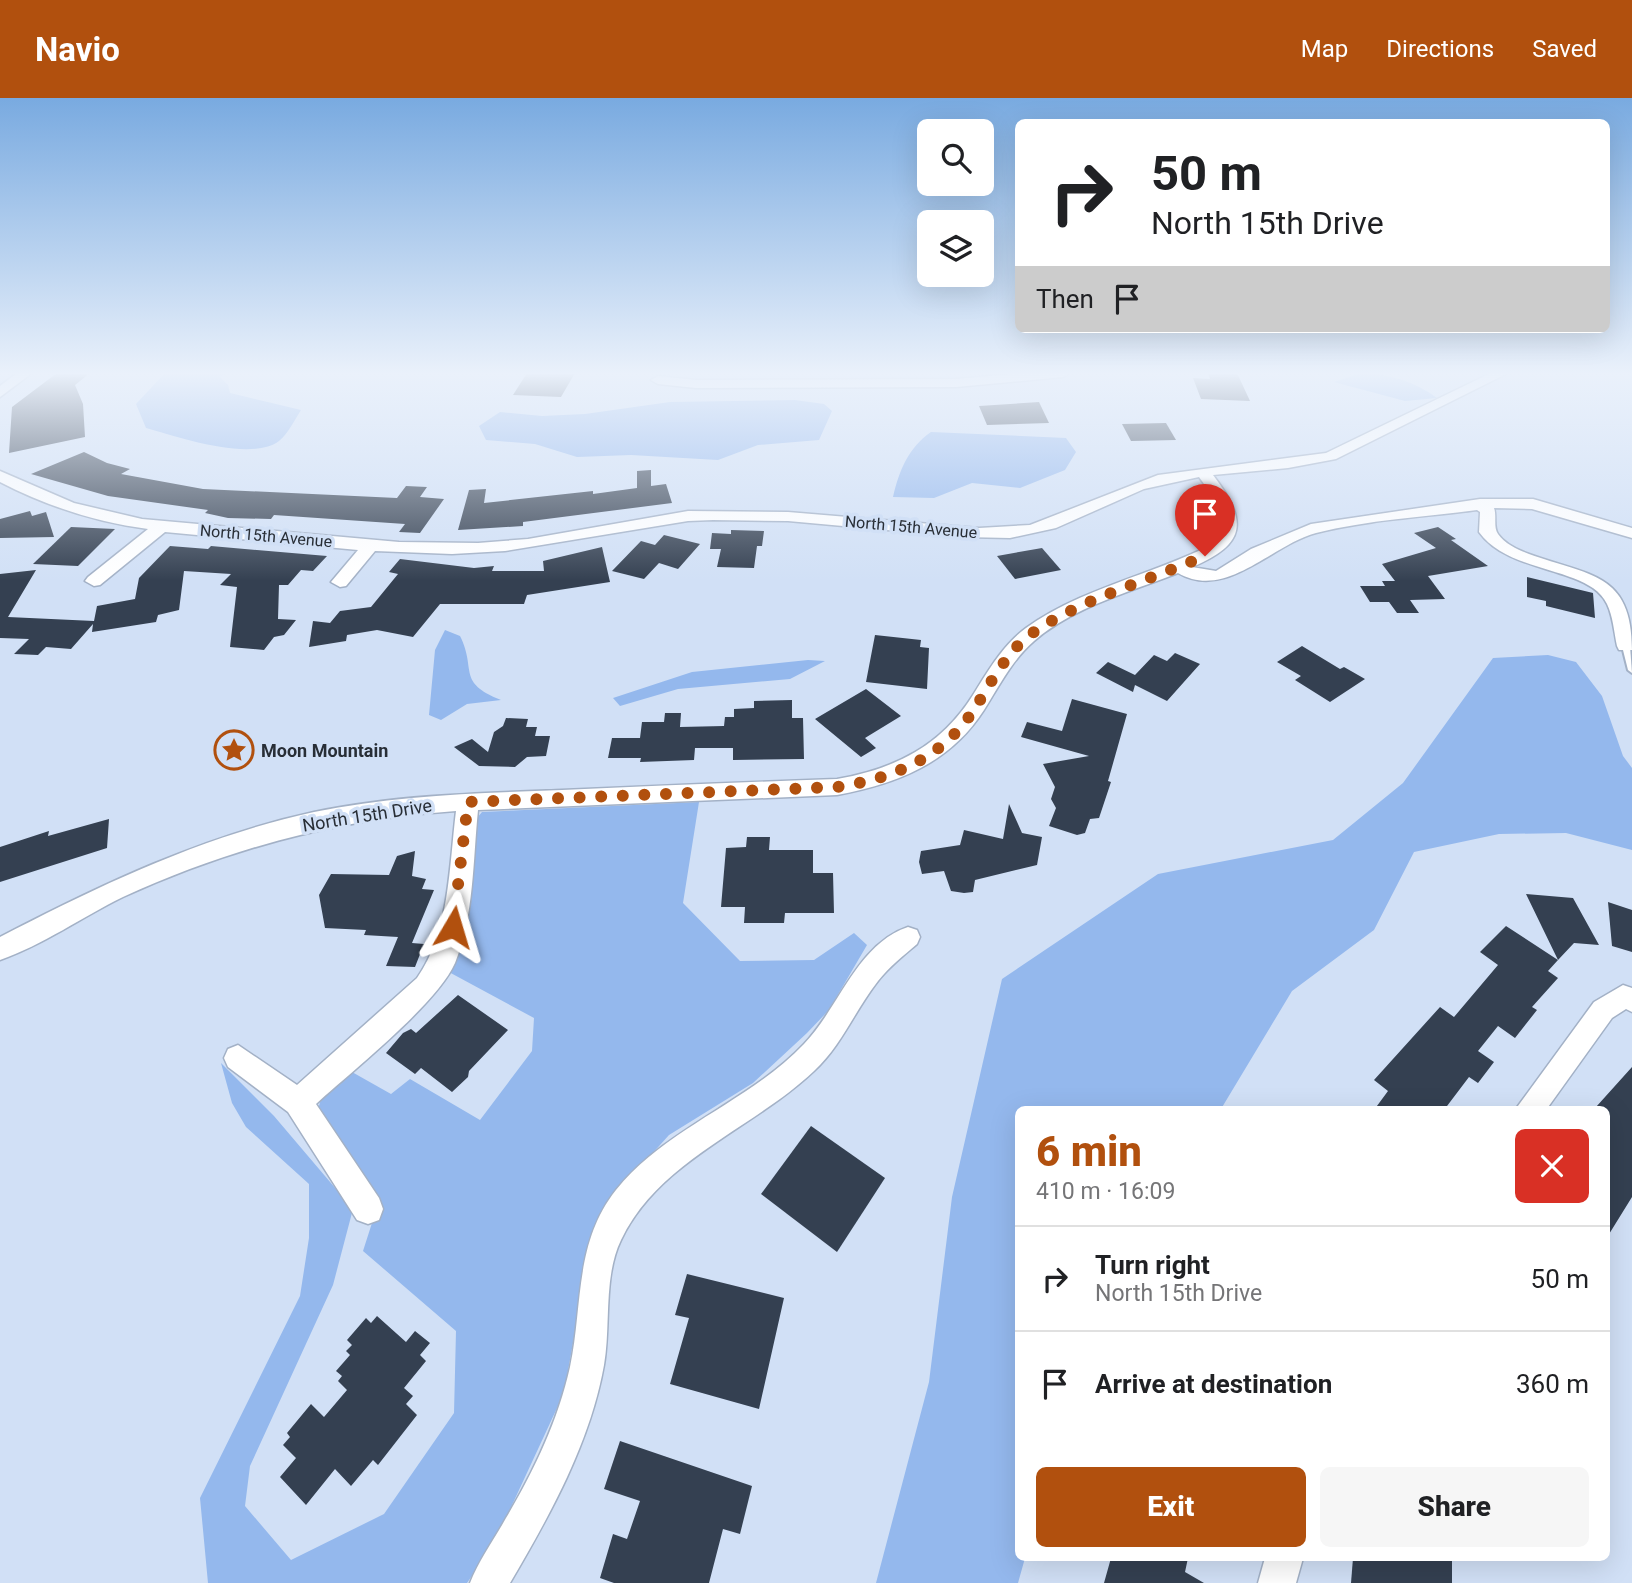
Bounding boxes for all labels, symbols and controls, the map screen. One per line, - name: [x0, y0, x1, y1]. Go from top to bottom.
- text: Navio: [35, 30, 120, 69]
- text: Map: [1301, 35, 1348, 63]
- text: Directions: [1386, 35, 1494, 63]
- text: Saved: [1532, 35, 1597, 63]
- map controls: [917, 119, 994, 287]
- button: search: [917, 119, 994, 196]
- text: 50 m: [1151, 145, 1262, 202]
- icon: right: [1036, 147, 1127, 238]
- text: North 15th Drive: [1151, 204, 1384, 242]
- button: layers: [917, 210, 994, 287]
- icon: arrive: [1108, 280, 1146, 318]
- text: Then: [1036, 284, 1094, 314]
- pin: [1175, 484, 1235, 556]
- icon: arrive: [1186, 495, 1224, 533]
- street label: North 15th Avenue: [844, 512, 978, 542]
- street label: North 15th Avenue: [199, 521, 333, 551]
- place icon: Moon Mountain: [213, 729, 255, 771]
- place label: Moon Mountain: [261, 740, 388, 761]
- street label: North 15th Drive: [301, 794, 433, 836]
- position arrow: [416, 890, 490, 964]
- text: 6 min: [1036, 1127, 1142, 1176]
- button: close: [1515, 1129, 1589, 1203]
- text: 410 m · 16:09: [1036, 1178, 1175, 1205]
- text: Turn right: [1095, 1250, 1210, 1280]
- icon: right: [1036, 1260, 1074, 1298]
- text: 50 m: [1531, 1264, 1589, 1294]
- text: North 15th Drive: [1095, 1280, 1262, 1307]
- icon: arrive: [1036, 1365, 1074, 1403]
- text: Arrive at destination: [1095, 1369, 1332, 1399]
- text: 360 m: [1516, 1369, 1589, 1399]
- button: Exit: [1036, 1467, 1306, 1547]
- button: Share: [1320, 1467, 1589, 1547]

